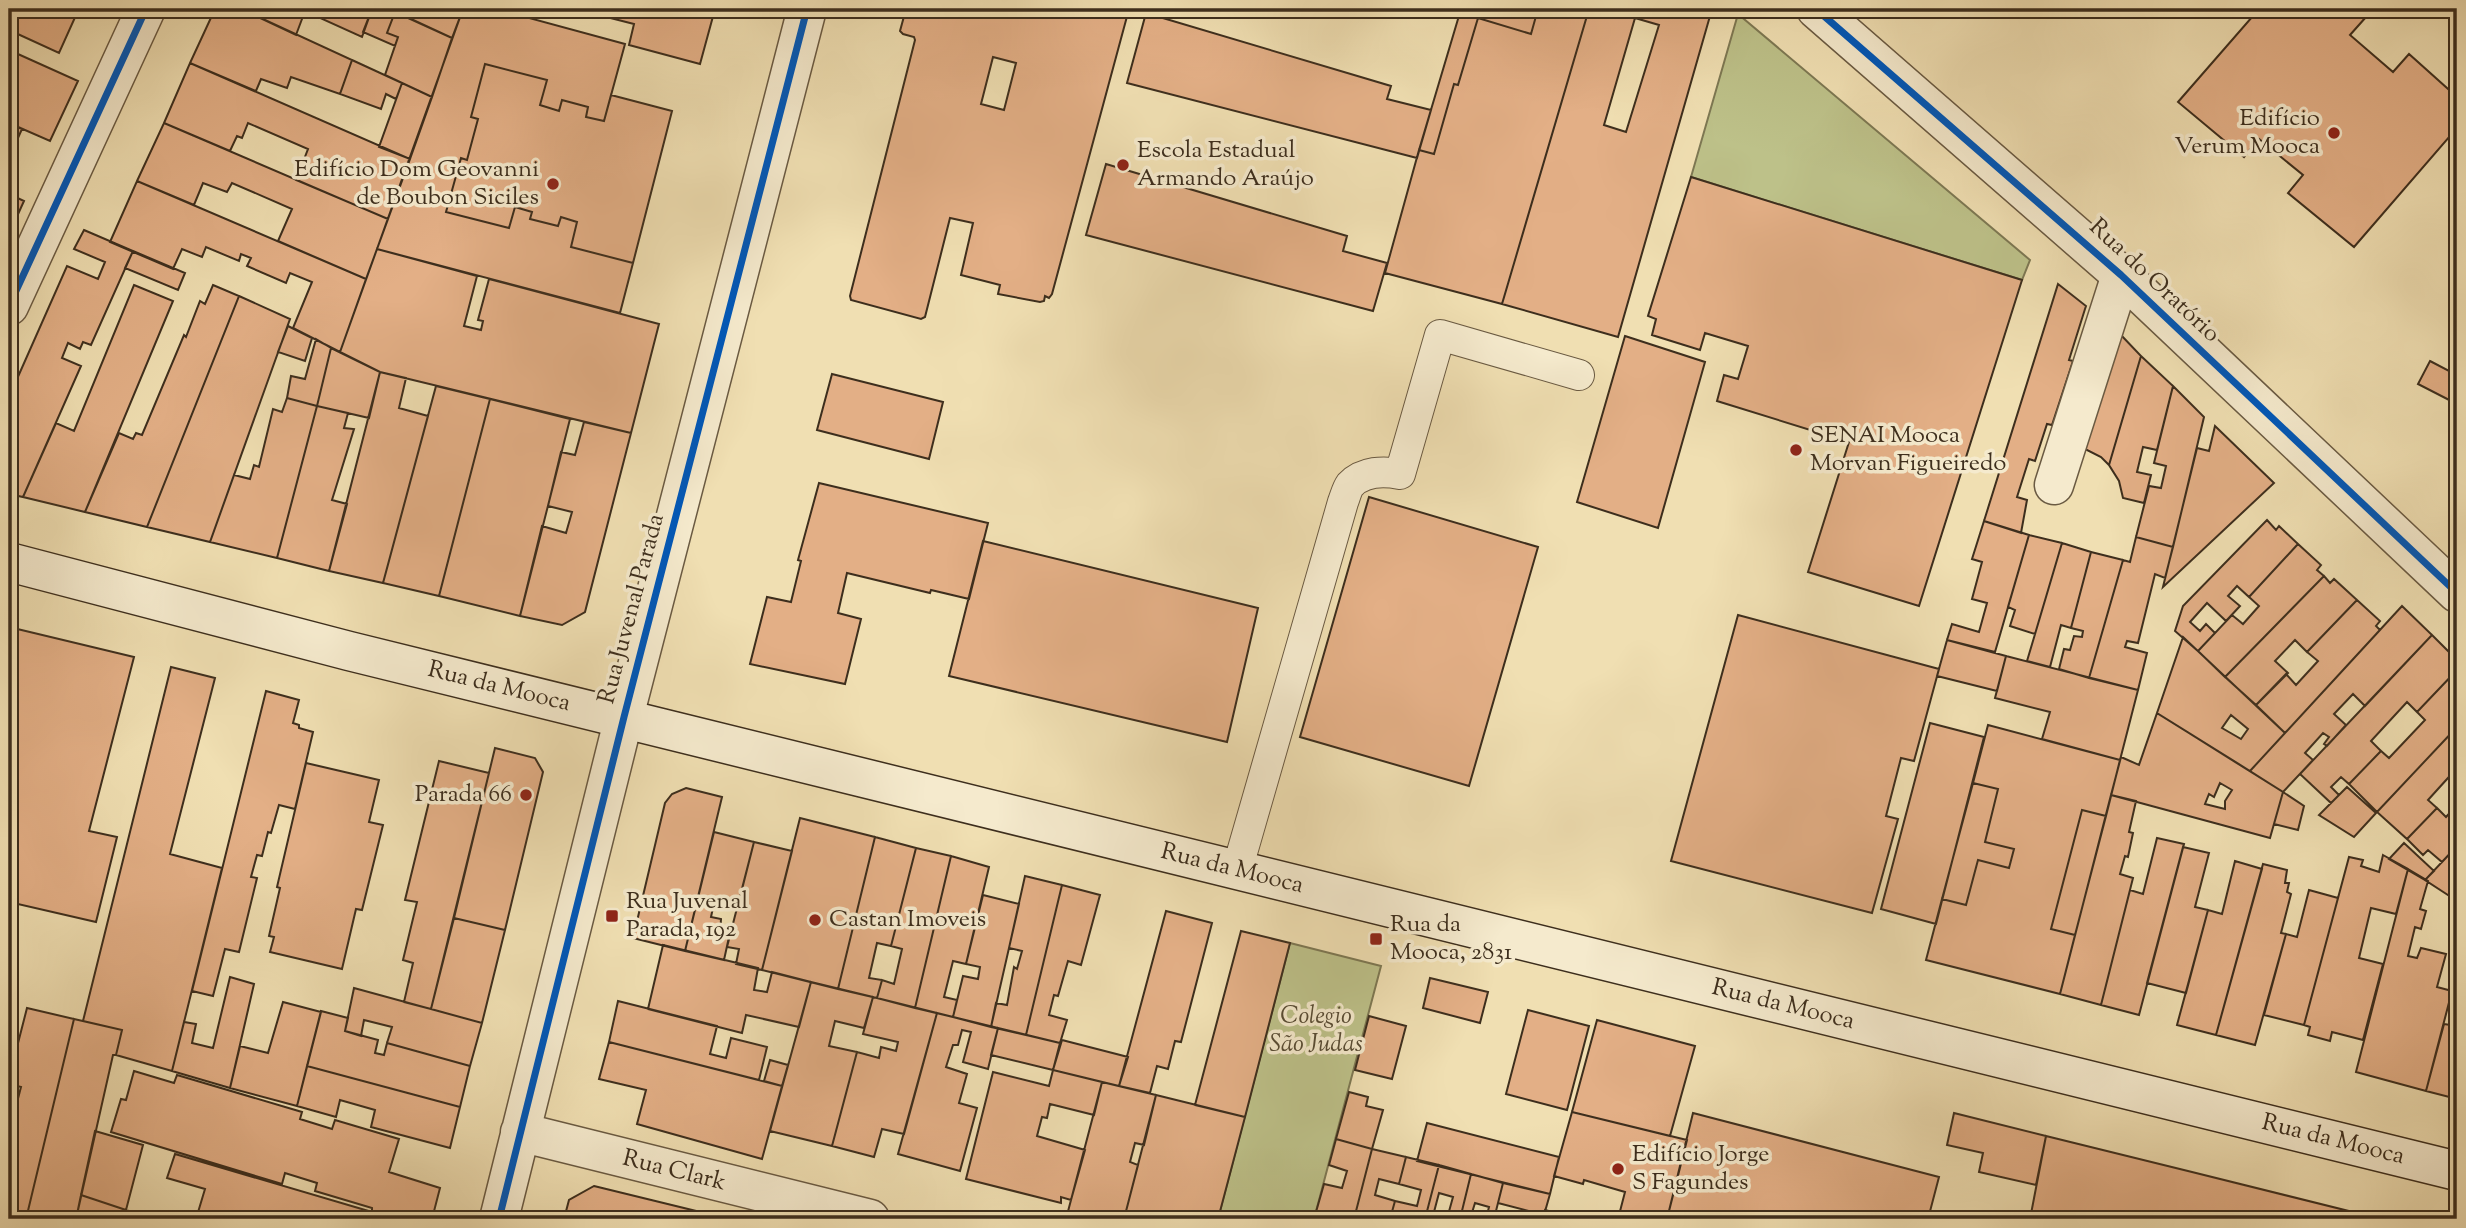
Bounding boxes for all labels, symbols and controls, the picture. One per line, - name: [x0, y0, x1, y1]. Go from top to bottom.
- place label: Edifício Verum Mooca: [2174, 102, 2320, 164]
- marker: Edifício Verum Mooca: [2326, 125, 2342, 141]
- place label: Escola Estadual Armando Araújo: [1137, 134, 1314, 196]
- place label: Edifício Dom Geovanni de Boubon Siciles: [294, 153, 539, 215]
- marker: Escola Estadual Armando Araújo: [1115, 157, 1131, 173]
- marker: Edifício Dom Geovanni de Boubon Siciles: [545, 176, 561, 192]
- street label: Rua do Oratório: [2081, 211, 2227, 351]
- place label: SENAI Mooca Morvan Figueiredo: [1810, 419, 2006, 481]
- marker: SENAI Mooca Morvan Figueiredo: [1788, 442, 1804, 458]
- street label: Rua Juvenal Parada: [590, 510, 674, 708]
- street label: Rua da Mooca: [424, 653, 574, 721]
- place label: Parada 66: [415, 778, 512, 812]
- marker: Parada 66: [518, 787, 534, 803]
- street label: Rua da Mooca: [1157, 835, 1307, 903]
- place label: Rua Juvenal Parada, 192: [626, 885, 749, 947]
- place label: Castan Imoveis: [829, 903, 986, 937]
- marker: Rua Juvenal Parada, 192: [604, 908, 620, 924]
- place label: Rua da Mooca, 2831: [1390, 908, 1512, 970]
- marker: Castan Imoveis: [807, 912, 823, 928]
- marker: Rua da Mooca, 2831: [1368, 931, 1384, 947]
- street label: Rua da Mooca: [1708, 971, 1858, 1039]
- park label: Colegio São Judas: [1269, 1000, 1363, 1062]
- street label: Rua da Mooca: [2258, 1106, 2408, 1174]
- place label: Edifício Jorge S Fagundes: [1632, 1138, 1770, 1200]
- street label: Rua Clark: [619, 1142, 729, 1200]
- marker: Edifício Jorge S Fagundes: [1610, 1161, 1626, 1177]

